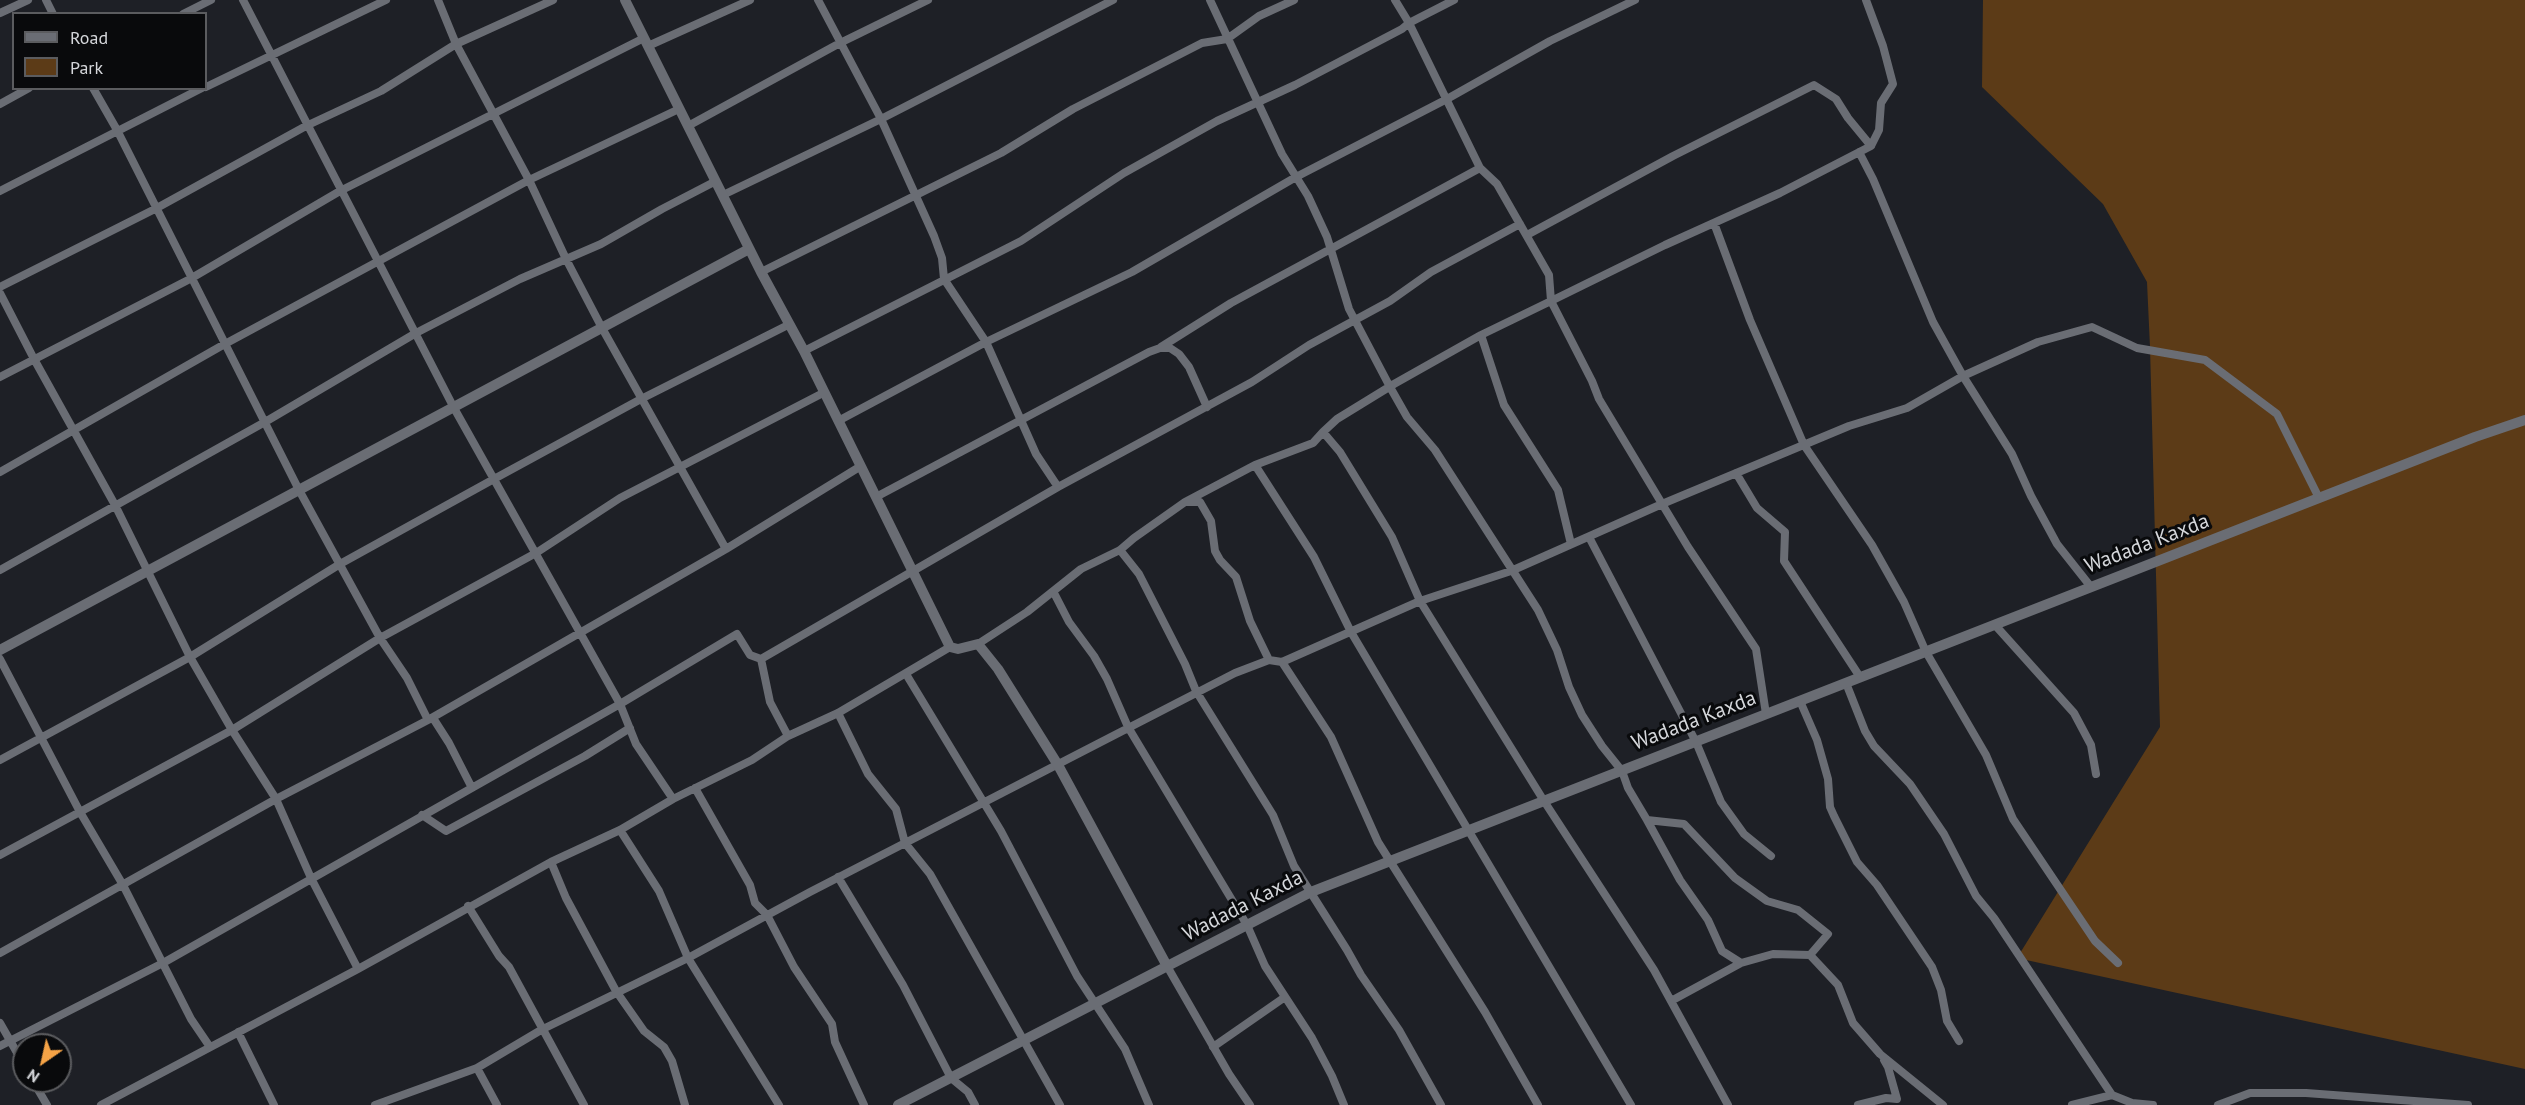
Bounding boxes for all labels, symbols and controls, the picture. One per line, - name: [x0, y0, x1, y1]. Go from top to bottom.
- legend: [12, 12, 207, 90]
- text: Road: [70, 26, 108, 49]
- text: Park: [70, 56, 103, 79]
- street label: Wadada Kaxda: [2081, 509, 2213, 579]
- street label: Wadada Kaxda: [1628, 686, 1760, 756]
- street label: Wadada Kaxda: [1179, 865, 1307, 947]
- north arrow: [12, 1033, 72, 1093]
- text: N: [23, 1065, 43, 1087]

